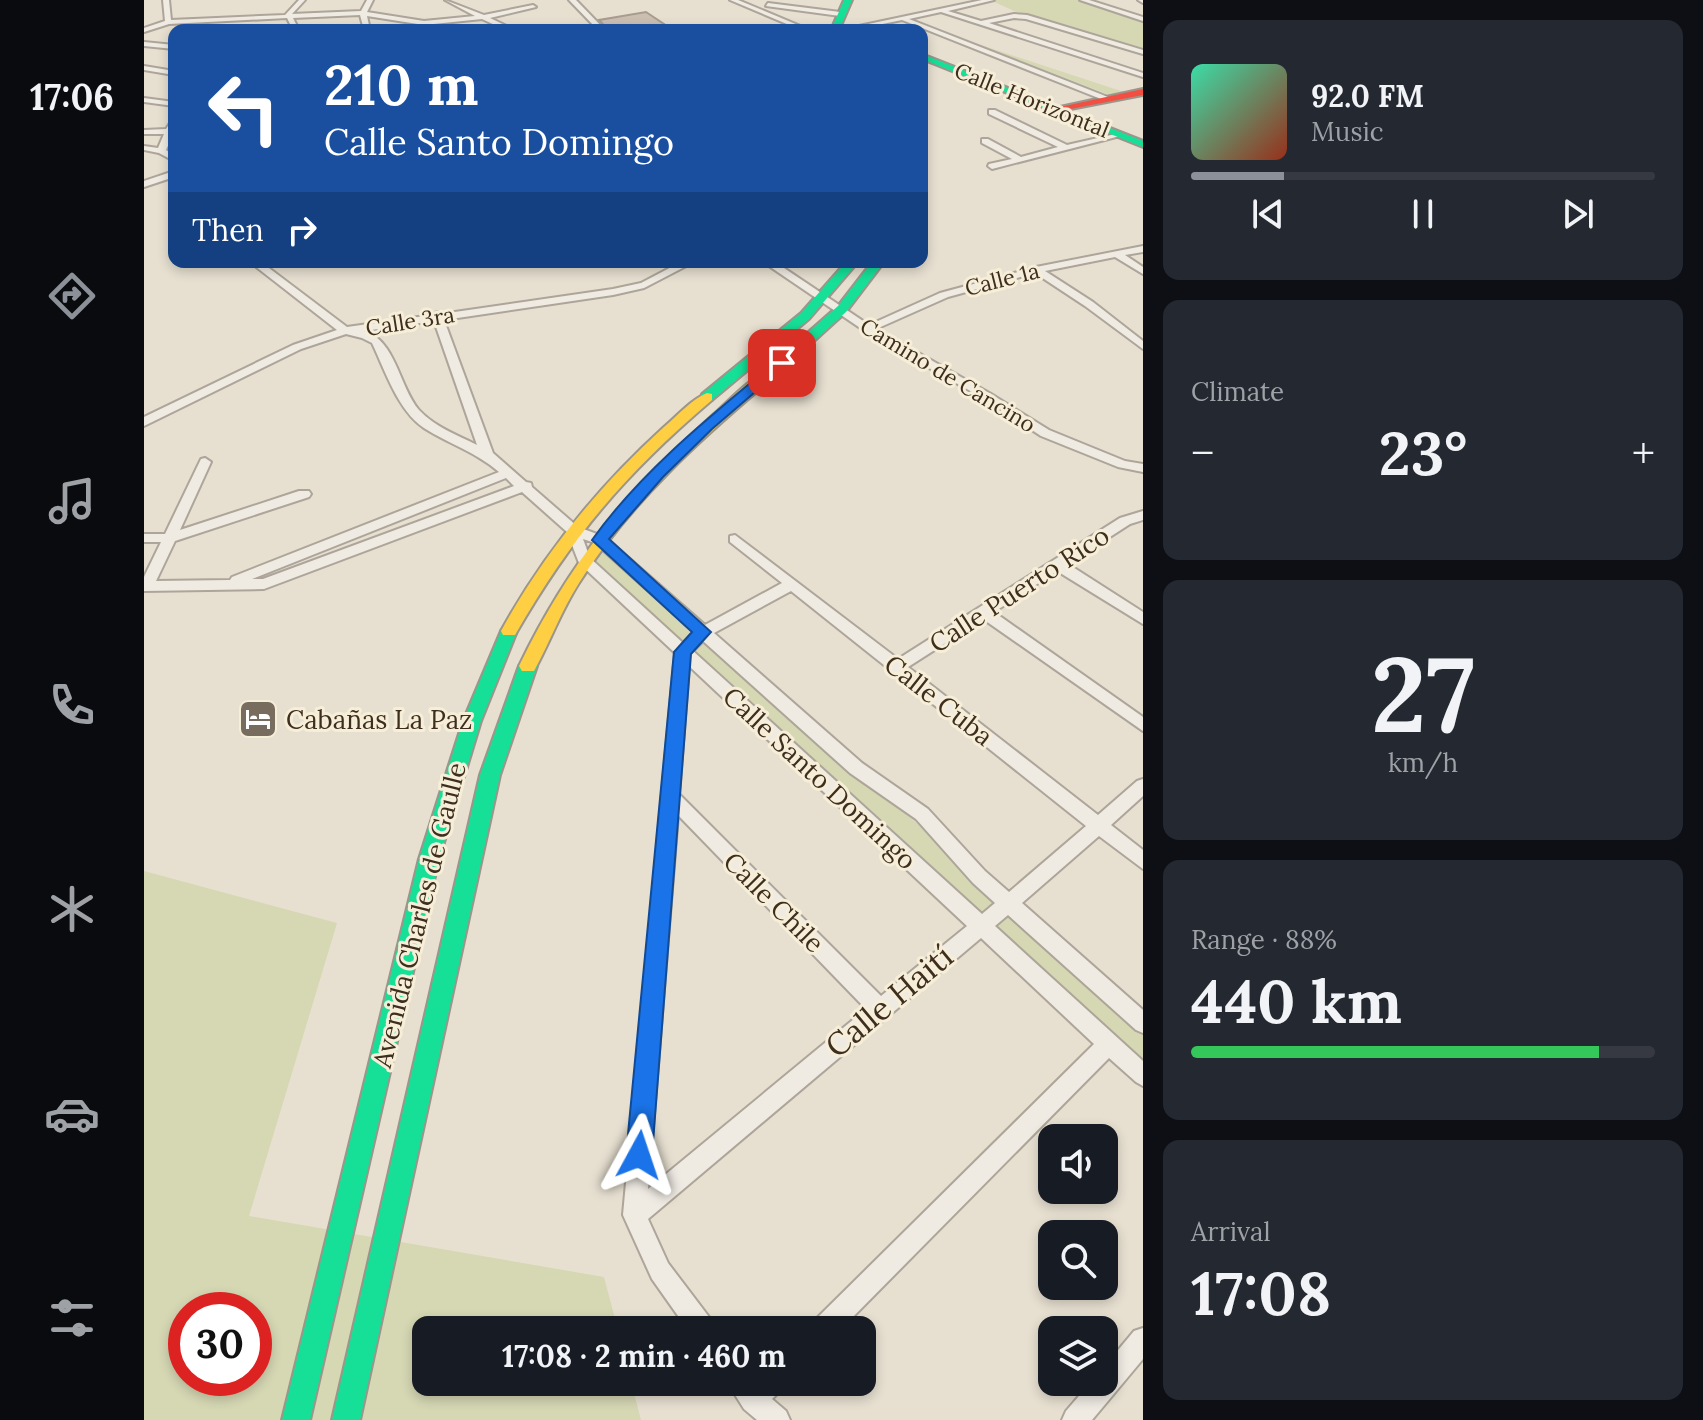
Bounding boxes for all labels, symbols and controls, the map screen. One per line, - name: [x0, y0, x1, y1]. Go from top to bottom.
- text: 210 m: [324, 49, 478, 120]
- icon: left: [192, 56, 296, 160]
- street label: Calle Horizontal: [950, 56, 1114, 144]
- text: 17:06: [30, 74, 114, 120]
- text: 92.0 FM: [1311, 77, 1424, 115]
- text: Music: [1311, 115, 1384, 148]
- text: Calle Santo Domingo: [324, 119, 674, 165]
- icon: previous: [1246, 192, 1290, 236]
- icon: pause: [1401, 192, 1445, 236]
- icon: next: [1556, 192, 1600, 236]
- icon: right: [280, 208, 324, 252]
- text: Then: [192, 211, 264, 249]
- street label: Calle 1a: [962, 256, 1042, 302]
- icon: directions: [44, 268, 100, 324]
- street label: Calle 3ra: [364, 300, 456, 342]
- street label: Camino de Cancino: [855, 312, 1041, 438]
- pin: [748, 329, 816, 397]
- icon: arrive: [760, 341, 804, 385]
- text: Climate: [1191, 375, 1284, 408]
- text: 23°: [1379, 415, 1467, 491]
- text: −: [1191, 425, 1214, 481]
- text: +: [1632, 425, 1655, 481]
- icon: music: [44, 473, 100, 529]
- street label: Calle Puerto Rico: [923, 518, 1115, 660]
- text: 27: [1371, 627, 1475, 760]
- street label: Calle Cuba: [878, 647, 1000, 753]
- icon: phone: [44, 677, 100, 733]
- street label: Calle Santo Domingo: [716, 680, 924, 876]
- hotel icon: Cabañas La Paz: [237, 698, 279, 740]
- place label: Cabañas La Paz: [286, 703, 472, 736]
- text: km/h: [1388, 746, 1458, 779]
- street label: Avenida Charles de Gaulle: [365, 759, 473, 1072]
- street label: Calle Chile: [717, 845, 831, 959]
- icon: climate: [44, 881, 100, 937]
- text: Range · 88%: [1191, 923, 1337, 956]
- street label: Calle Haití: [817, 936, 961, 1066]
- text: 440 km: [1191, 963, 1402, 1039]
- icon: car: [44, 1086, 100, 1142]
- position arrow: [597, 1113, 681, 1197]
- map controls: [1038, 1124, 1118, 1396]
- button: sound: [1038, 1124, 1118, 1204]
- text: Arrival: [1191, 1215, 1270, 1248]
- button: search: [1038, 1220, 1118, 1300]
- text: 17:08: [1191, 1255, 1331, 1331]
- icon: filters: [44, 1290, 100, 1346]
- speed limit sign: 30: [168, 1292, 272, 1396]
- button: layers: [1038, 1316, 1118, 1396]
- text: 17:08 · 2 min · 460 m: [502, 1337, 786, 1375]

